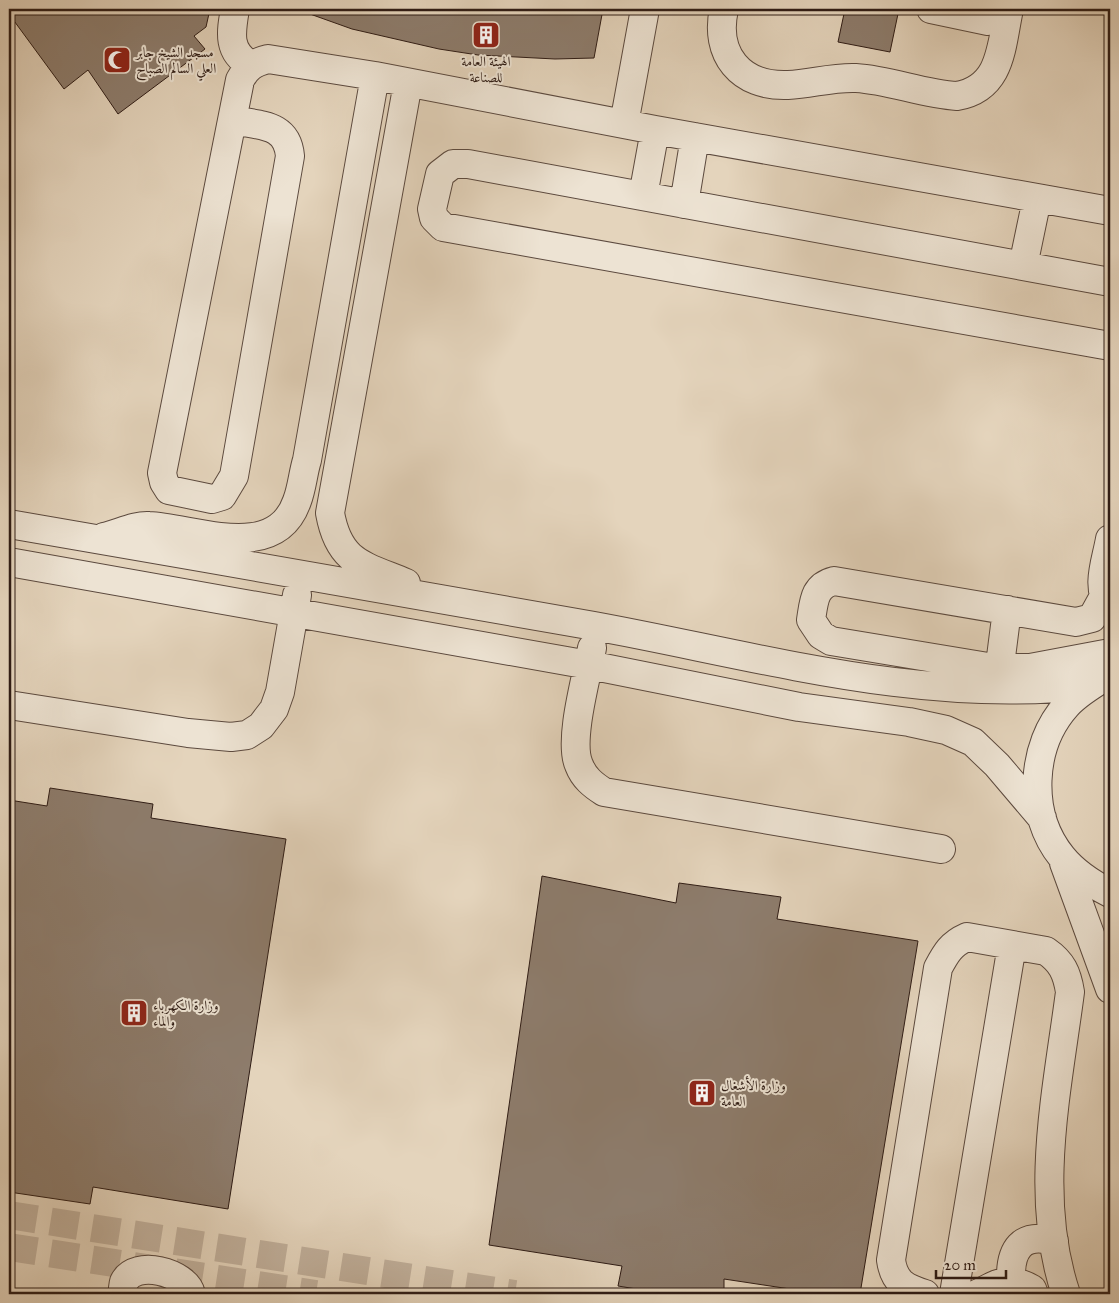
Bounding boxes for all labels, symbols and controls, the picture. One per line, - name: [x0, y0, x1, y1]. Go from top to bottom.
- building icon: الهيئة العامة للصناعة: [471, 20, 501, 50]
- place label: مسجد الشيخ جابر العلي السالم الصباح: [134, 44, 216, 81]
- mosque icon: مسجد الشيخ جابر العلي السالم الصباح: [102, 45, 132, 75]
- place label: الهيئة العامة للصناعة: [461, 53, 511, 86]
- place label: وزارة الكهرباء والماء: [153, 997, 219, 1030]
- building icon: وزارة الكهرباء والماء: [119, 998, 149, 1028]
- place label: وزارة الأشغال العامة: [721, 1075, 786, 1110]
- building icon: وزارة الأشغال العامة: [687, 1078, 717, 1108]
- scale bar: [936, 1248, 1006, 1280]
- text: 20 m: [944, 1256, 976, 1274]

